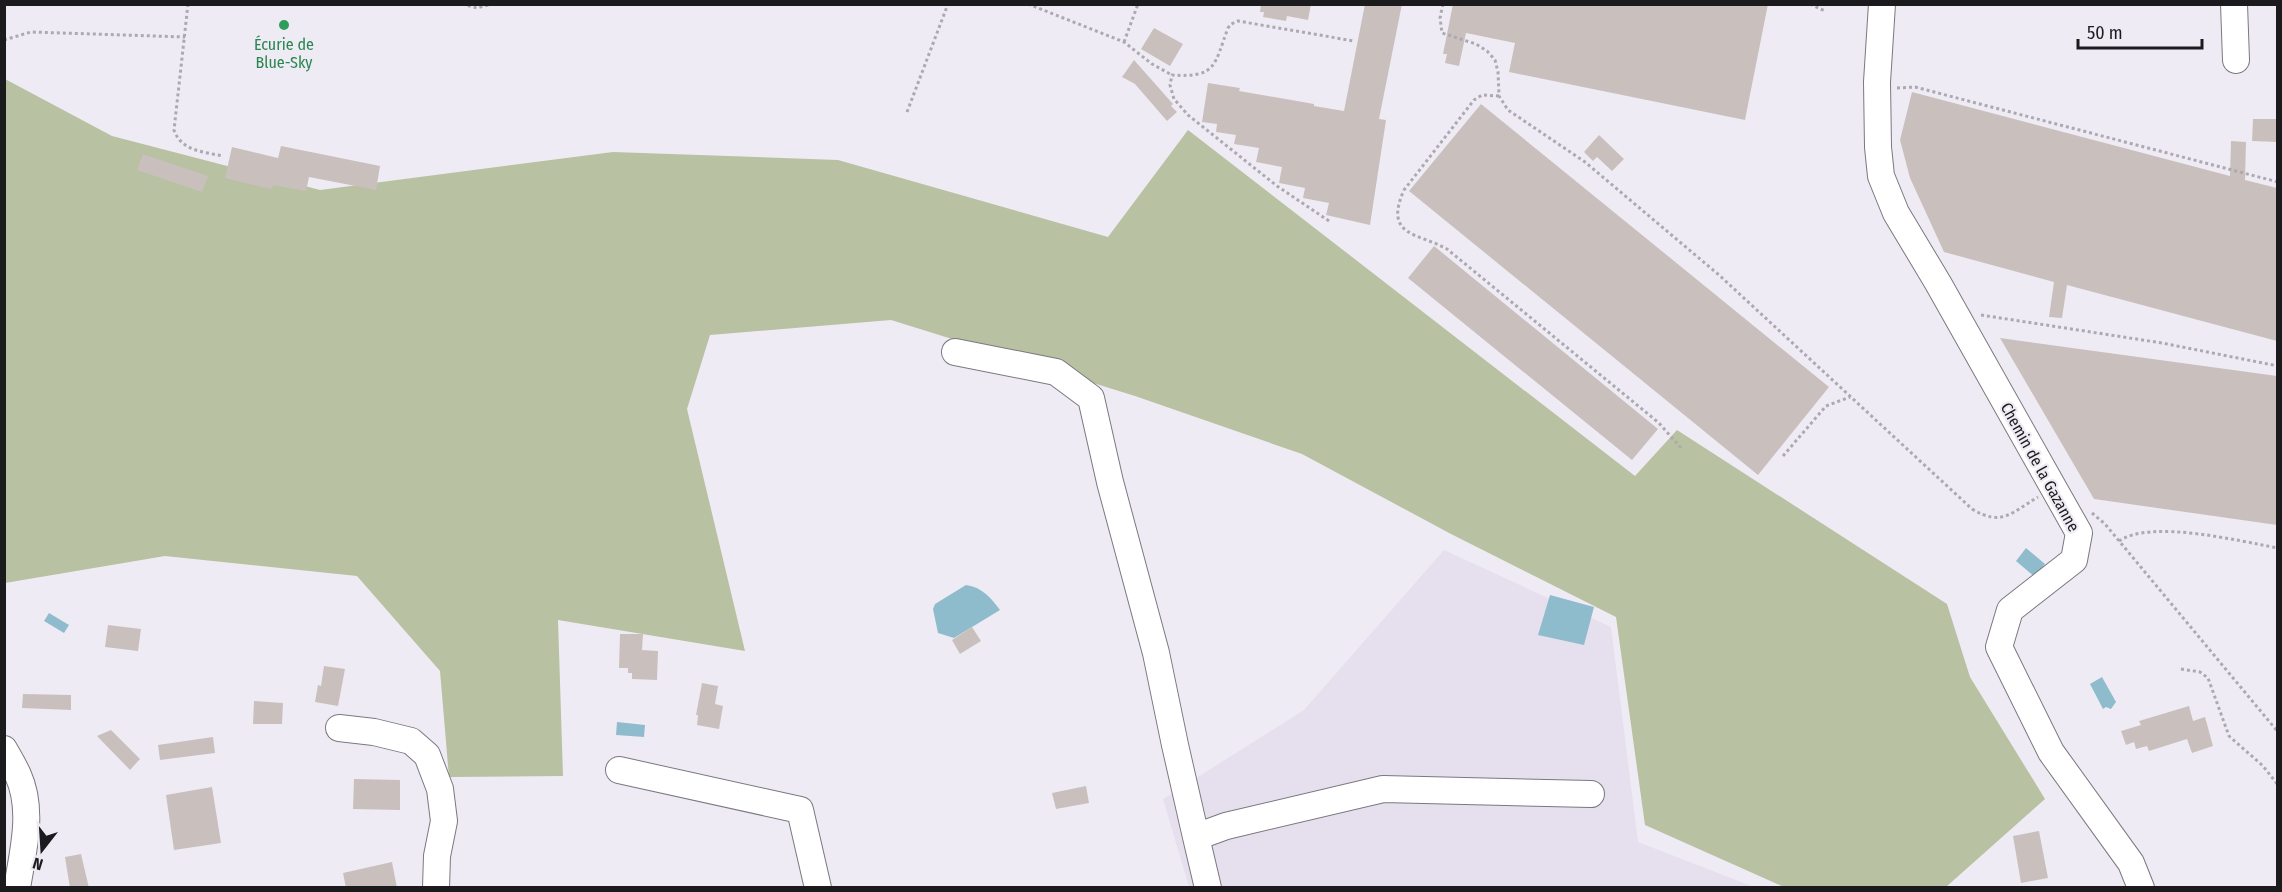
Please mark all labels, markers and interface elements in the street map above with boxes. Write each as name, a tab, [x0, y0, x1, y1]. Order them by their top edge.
scale bar	[2078, 12, 2202, 50]
marker: Écurie de Blue-Sky	[277, 18, 291, 32]
text: 50 m	[2087, 22, 2123, 44]
place label: Écurie de Blue-Sky	[254, 35, 314, 72]
street label: Chemin de la Gazanne	[1997, 399, 2083, 535]
north arrow	[12, 820, 72, 880]
text: N	[30, 853, 45, 874]

